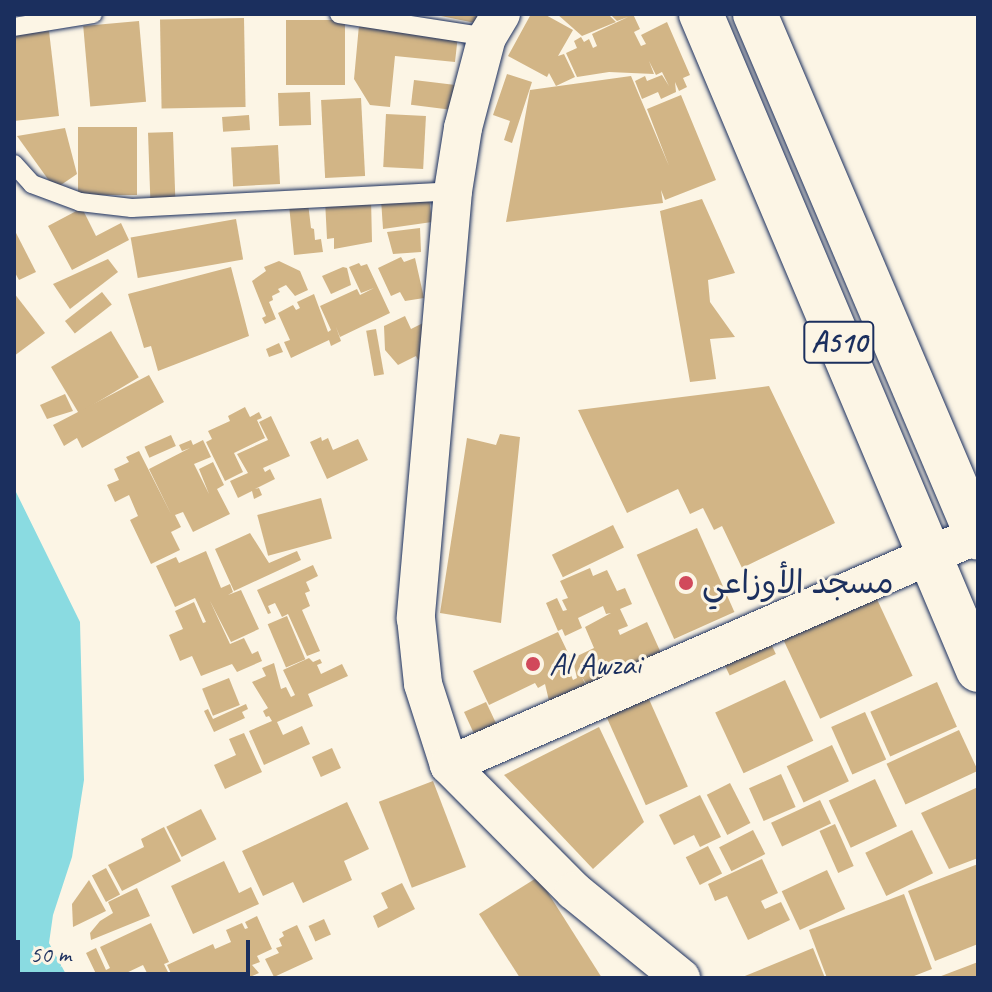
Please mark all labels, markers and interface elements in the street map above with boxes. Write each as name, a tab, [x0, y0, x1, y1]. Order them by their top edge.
road number: A510	[803, 316, 875, 368]
place label: مسجد الأوزاعي	[702, 564, 894, 602]
marker: مسجد الأوزاعي	[677, 574, 695, 592]
place label: Al Awzai	[549, 645, 641, 683]
marker: Al Awzai	[524, 655, 542, 673]
scale bar	[20, 924, 254, 974]
text: 50 m	[30, 939, 71, 969]

